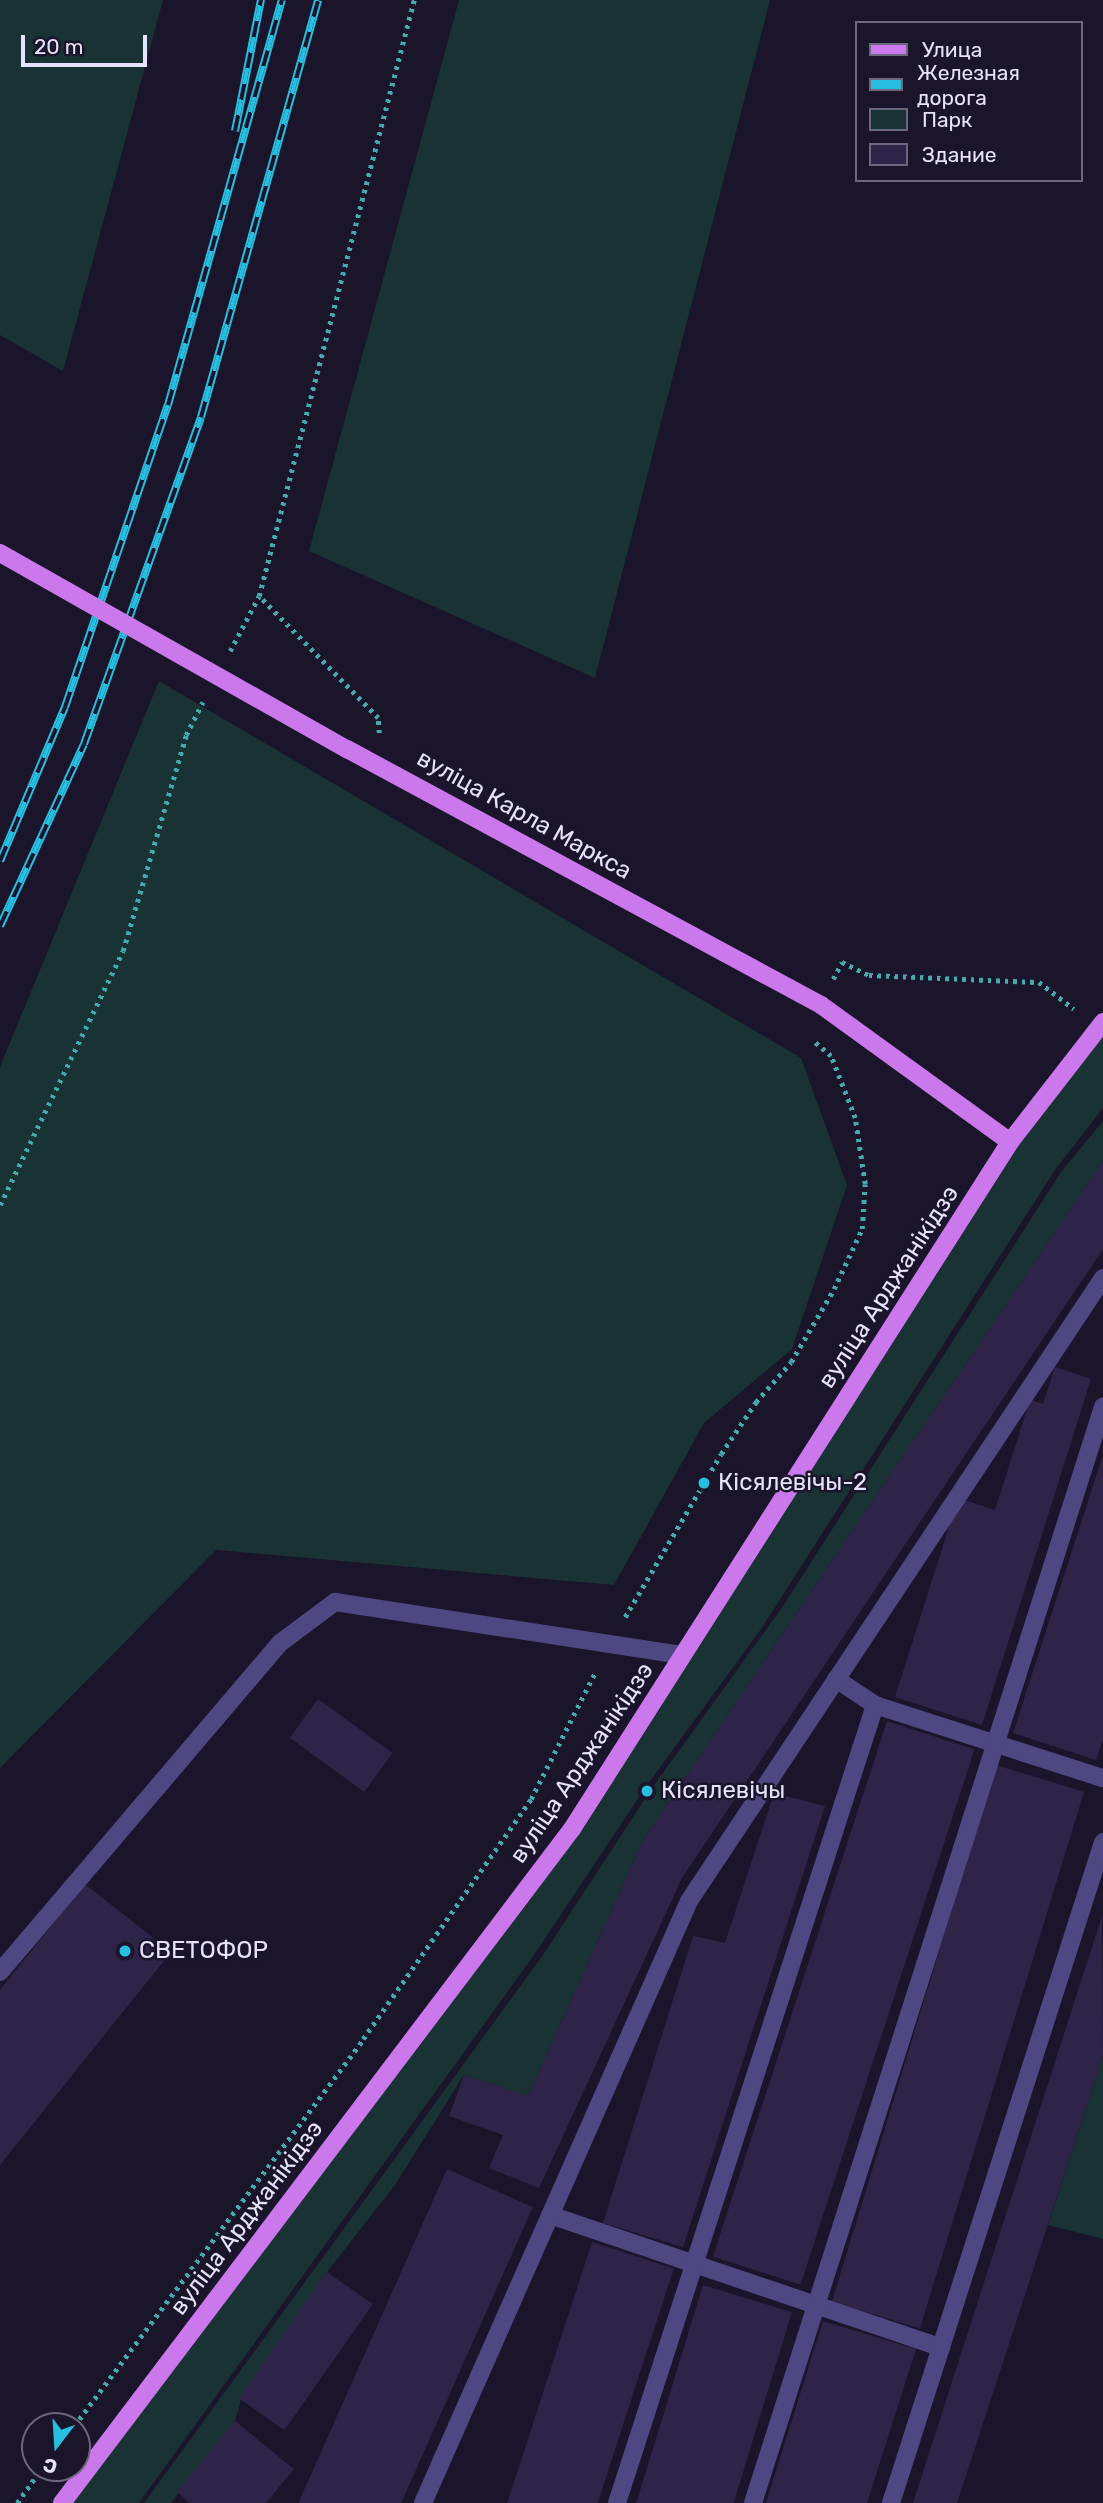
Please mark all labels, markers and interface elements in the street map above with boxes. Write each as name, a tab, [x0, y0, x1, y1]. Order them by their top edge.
scale bar	[24, 21, 150, 65]
legend	[855, 21, 1082, 182]
text: 20 m	[34, 34, 83, 59]
text: Улица	[922, 37, 982, 62]
text: Железная дорога	[917, 60, 1020, 110]
text: Парк	[922, 107, 972, 132]
text: Здание	[922, 142, 997, 167]
street label: вуліца Карла Маркса	[412, 744, 636, 886]
street label: вуліца Арджанікідзэ	[813, 1180, 965, 1394]
place label: Кісялевічы-2	[718, 1469, 867, 1497]
marker: Кісялевічы-2	[696, 1475, 712, 1491]
street label: вуліца Арджанікідзэ	[504, 1657, 660, 1869]
place label: Кісялевічы	[661, 1777, 785, 1805]
marker: Кісялевічы	[639, 1783, 655, 1799]
place label: СВЕТОФОР	[139, 1937, 268, 1965]
marker: СВЕТОФОР	[117, 1943, 133, 1959]
street label: вуліца Арджанікідзэ	[165, 2115, 329, 2321]
north arrow	[21, 2412, 91, 2482]
text: С	[41, 2453, 60, 2479]

